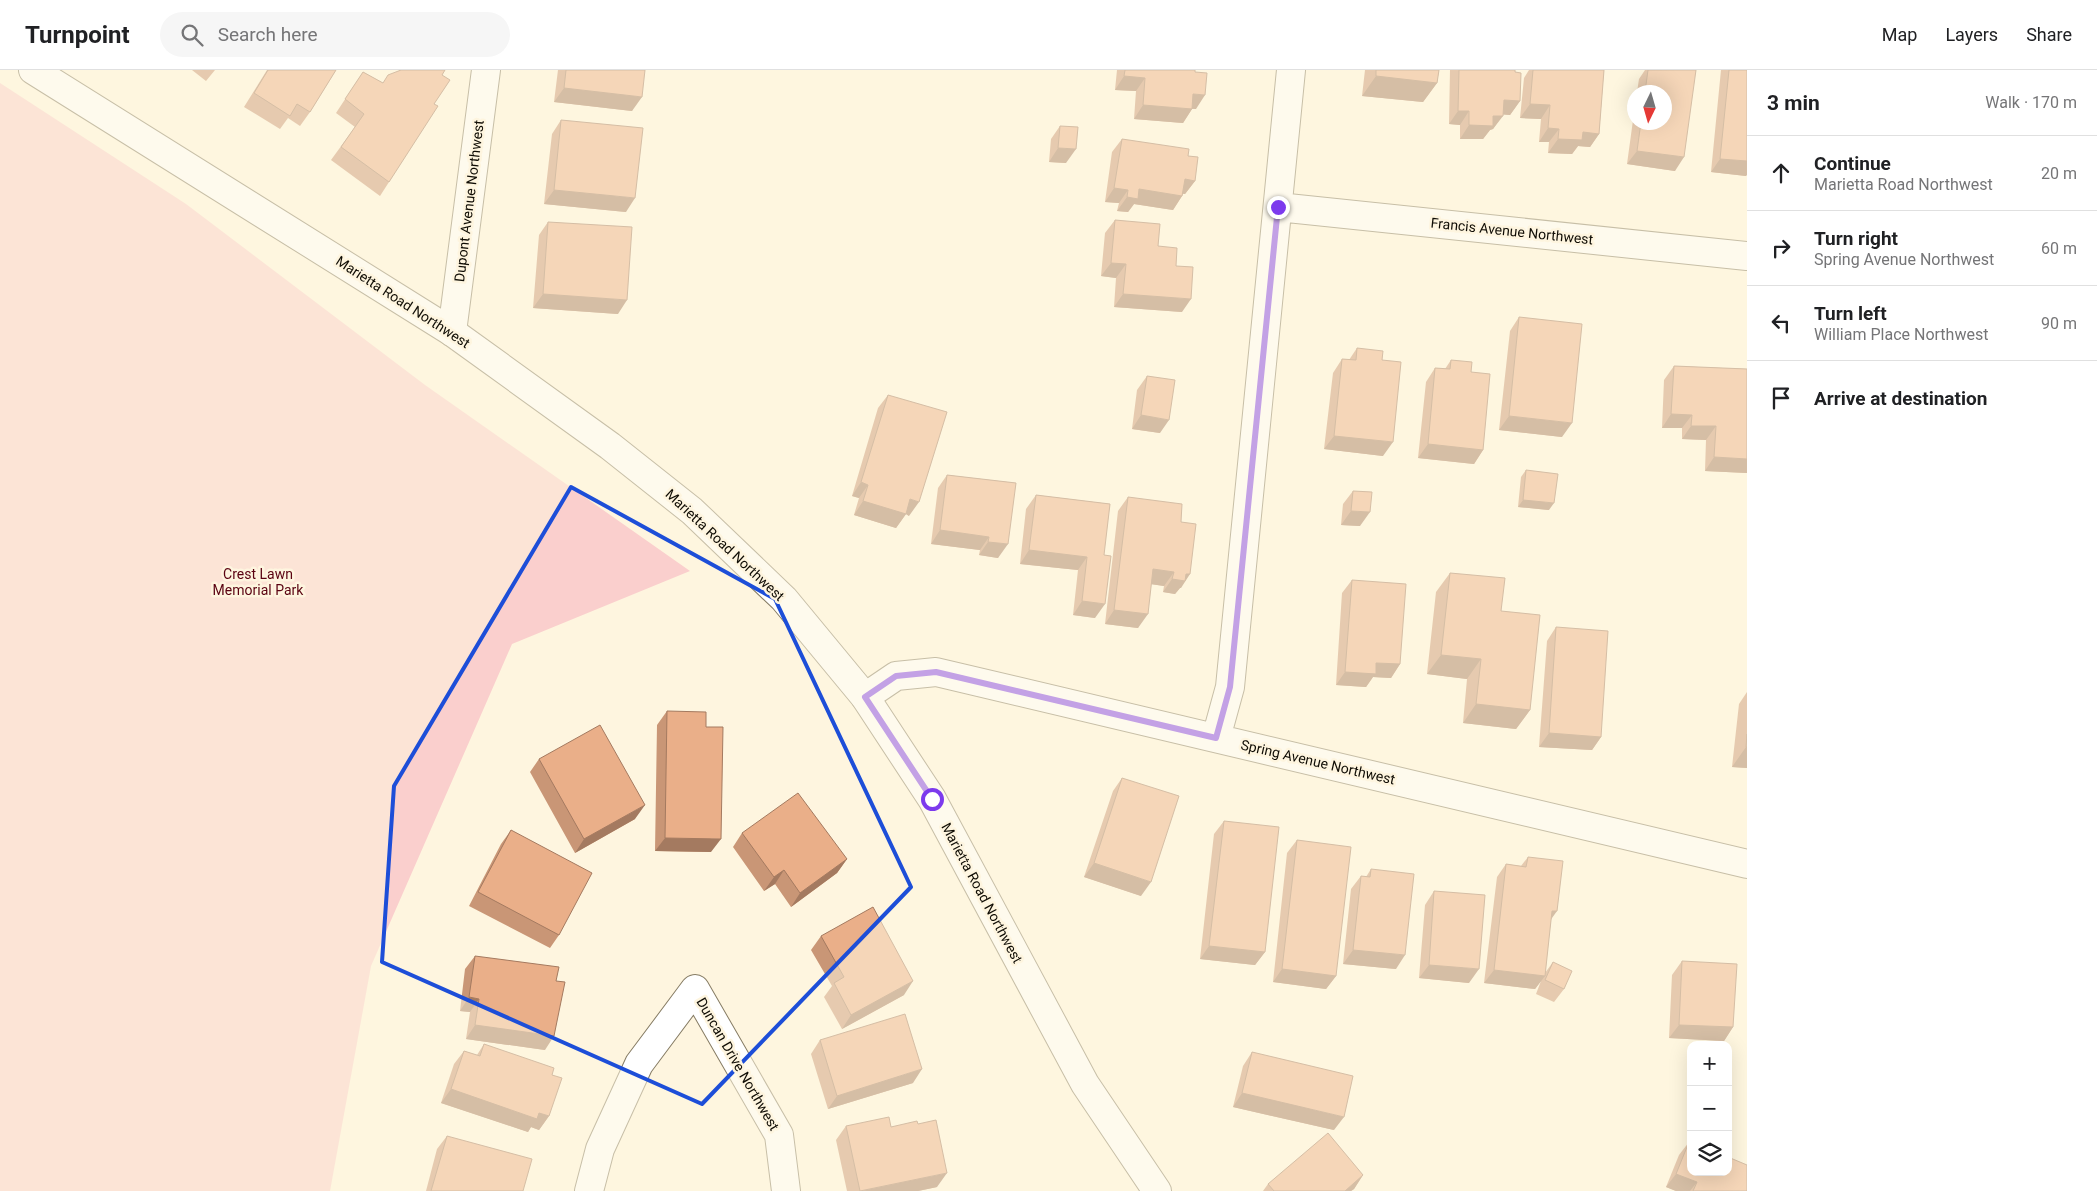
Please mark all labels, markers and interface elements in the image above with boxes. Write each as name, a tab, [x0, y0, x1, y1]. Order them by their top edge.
search box	[160, 12, 510, 57]
text: Turnpoint	[25, 21, 130, 49]
icon: search	[178, 21, 206, 49]
text: Search here	[218, 23, 318, 46]
text: Map	[1882, 24, 1917, 45]
text: Layers	[1945, 24, 1998, 45]
text: Share	[2026, 24, 2072, 45]
north arrow	[1627, 85, 1672, 130]
text: 3 min	[1767, 91, 1820, 115]
text: Walk · 170 m	[1985, 93, 2077, 112]
street label: Dupont Avenue Northwest	[451, 119, 487, 283]
text: Continue	[1814, 152, 1891, 175]
icon: ahead	[1767, 159, 1795, 187]
text: 20 m	[2041, 164, 2077, 183]
text: Marietta Road Northwest	[1814, 175, 1993, 194]
route end	[1267, 196, 1290, 219]
street label: Francis Avenue Northwest	[1430, 215, 1594, 248]
text: Turn right	[1814, 227, 1898, 250]
icon: right	[1767, 234, 1795, 262]
text: 60 m	[2041, 239, 2077, 258]
text: Spring Avenue Northwest	[1814, 250, 1994, 269]
street label: Marietta Road Northwest	[333, 253, 473, 352]
text: Turn left	[1814, 302, 1887, 325]
icon: left	[1767, 309, 1795, 337]
text: 90 m	[2041, 314, 2077, 333]
text: William Place Northwest	[1814, 325, 1988, 344]
icon: arrive	[1767, 384, 1795, 412]
text: Arrive at destination	[1814, 387, 1987, 410]
street label: Marietta Road Northwest	[662, 486, 788, 604]
park label: Crest Lawn Memorial Park	[213, 566, 304, 598]
street label: Spring Avenue Northwest	[1239, 736, 1397, 788]
route start	[921, 788, 944, 811]
street label: Marietta Road Northwest	[938, 820, 1026, 966]
street label: Duncan Drive Northwest	[693, 995, 783, 1134]
map controls	[1687, 1041, 1732, 1176]
button: +	[1687, 1041, 1732, 1086]
button: −	[1687, 1086, 1732, 1131]
button: layers	[1687, 1131, 1732, 1176]

